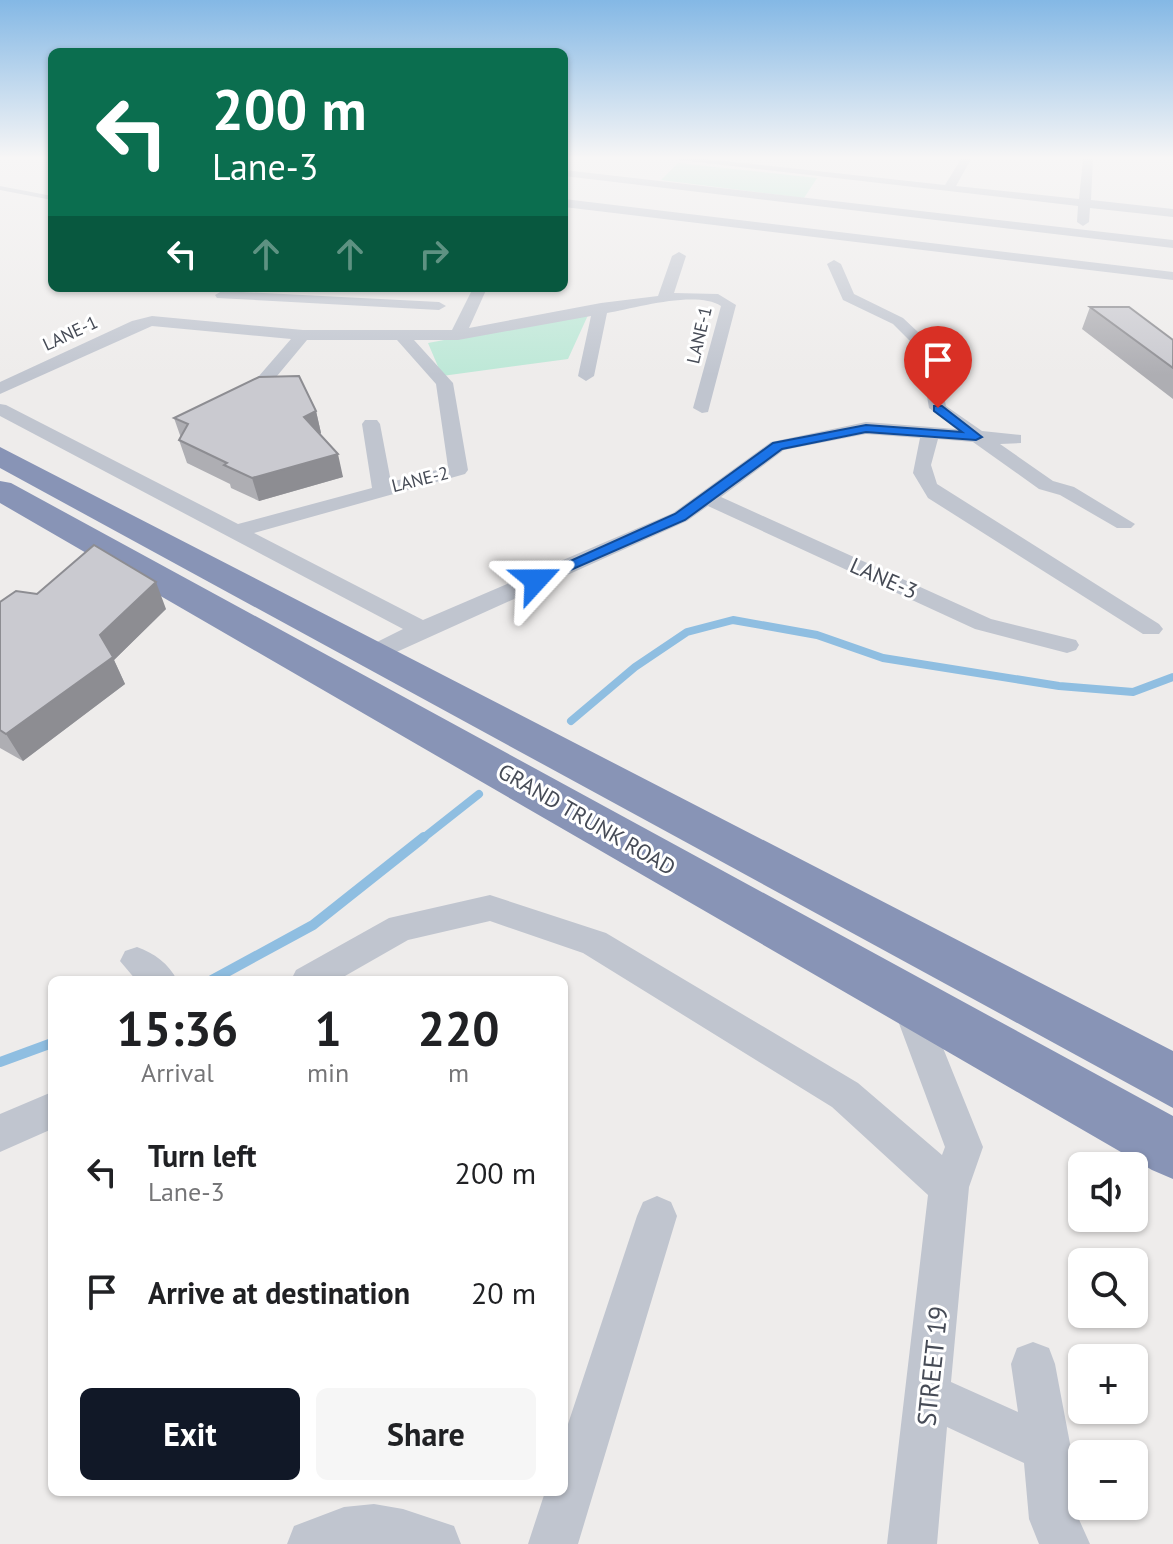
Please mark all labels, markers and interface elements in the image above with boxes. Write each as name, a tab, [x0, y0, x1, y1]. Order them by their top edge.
text: 200 m	[212, 73, 367, 145]
icon: left	[80, 80, 184, 184]
text: Lane-3	[212, 143, 318, 190]
icon: left	[160, 232, 204, 276]
icon: ahead	[244, 232, 288, 276]
icon: ahead	[328, 232, 372, 276]
icon: right	[412, 232, 456, 276]
street label: LANE-1	[681, 304, 717, 366]
street label: LANE-1	[39, 310, 101, 356]
pin	[904, 326, 972, 408]
icon: arrive	[916, 338, 960, 382]
street label: LANE-2	[389, 461, 451, 497]
position arrow	[494, 538, 578, 622]
street label: LANE-3	[846, 551, 922, 605]
street label: GRAND TRUNK ROAD	[493, 757, 681, 881]
text: 15:36	[117, 997, 238, 1059]
text: 1	[314, 997, 342, 1059]
text: 220	[418, 997, 499, 1059]
text: Arrival	[141, 1056, 214, 1089]
text: min	[307, 1056, 349, 1089]
text: m	[448, 1056, 469, 1089]
text: Turn left	[148, 1136, 256, 1175]
icon: left	[80, 1150, 124, 1194]
map controls	[1068, 1152, 1148, 1520]
button: sound	[1068, 1152, 1148, 1232]
text: 200 m	[455, 1153, 536, 1192]
text: Lane-3	[148, 1175, 225, 1208]
button: search	[1068, 1248, 1148, 1328]
icon: arrive	[80, 1270, 124, 1314]
text: Arrive at destination	[148, 1273, 410, 1312]
text: 20 m	[471, 1273, 536, 1312]
street label: STREET 19	[909, 1304, 955, 1428]
button: +	[1068, 1344, 1148, 1424]
button: Exit	[80, 1388, 300, 1480]
button: Share	[316, 1388, 536, 1480]
button: −	[1068, 1440, 1148, 1520]

